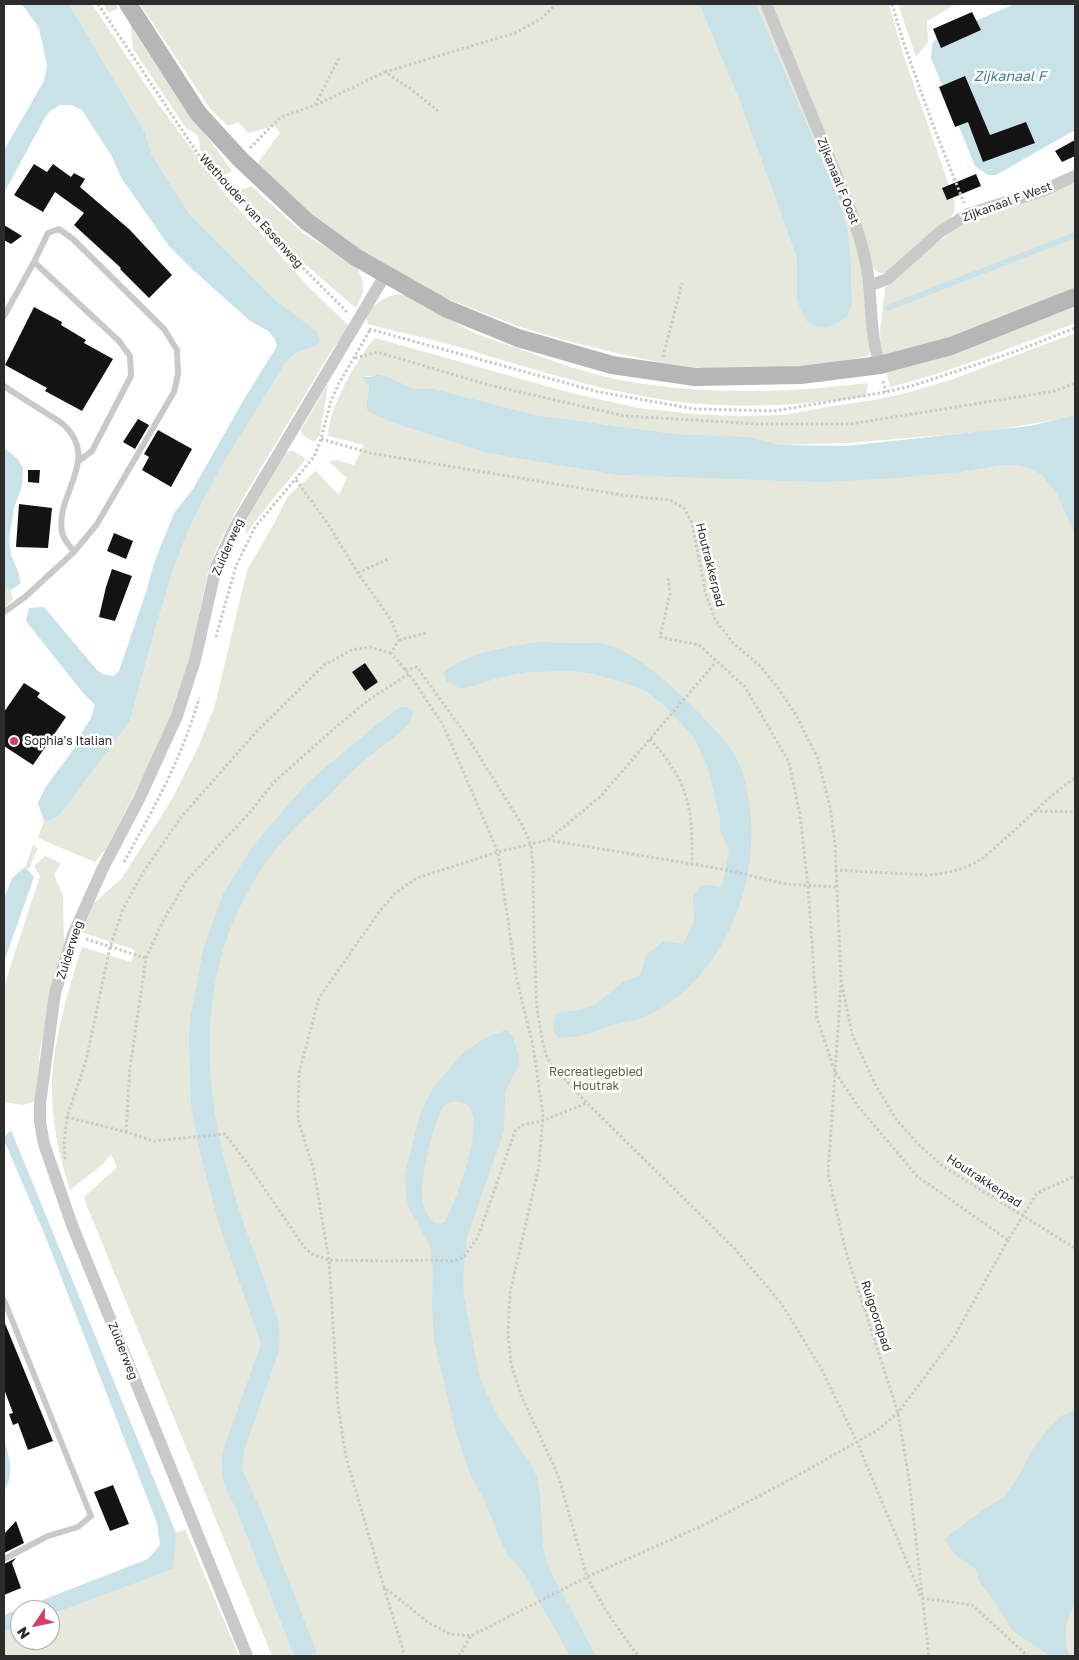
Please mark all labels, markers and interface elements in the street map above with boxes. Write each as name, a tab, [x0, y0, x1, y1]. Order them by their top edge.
water label: Zijkanaal F	[974, 69, 1046, 85]
street label: Zijkanaal F Oost	[814, 136, 862, 226]
street label: Wethouder van Essenweg	[196, 151, 306, 271]
street label: Zijkanaal F West	[960, 179, 1054, 225]
street label: Zuiderweg	[209, 516, 247, 578]
street label: Houtrakkerpad	[693, 521, 727, 609]
place label: Sophia's Italian	[24, 734, 112, 748]
marker: Sophia's Italian	[8, 735, 20, 747]
street label: Zuiderweg	[54, 919, 86, 981]
park label: Recreatiegebied Houtrak	[549, 1065, 643, 1093]
street label: Houtrakkerpad	[944, 1151, 1024, 1211]
street label: Ruigoordpad	[858, 1279, 894, 1353]
street label: Zuiderweg	[105, 1320, 141, 1382]
north arrow	[10, 1600, 60, 1650]
text: N	[13, 1624, 33, 1642]

